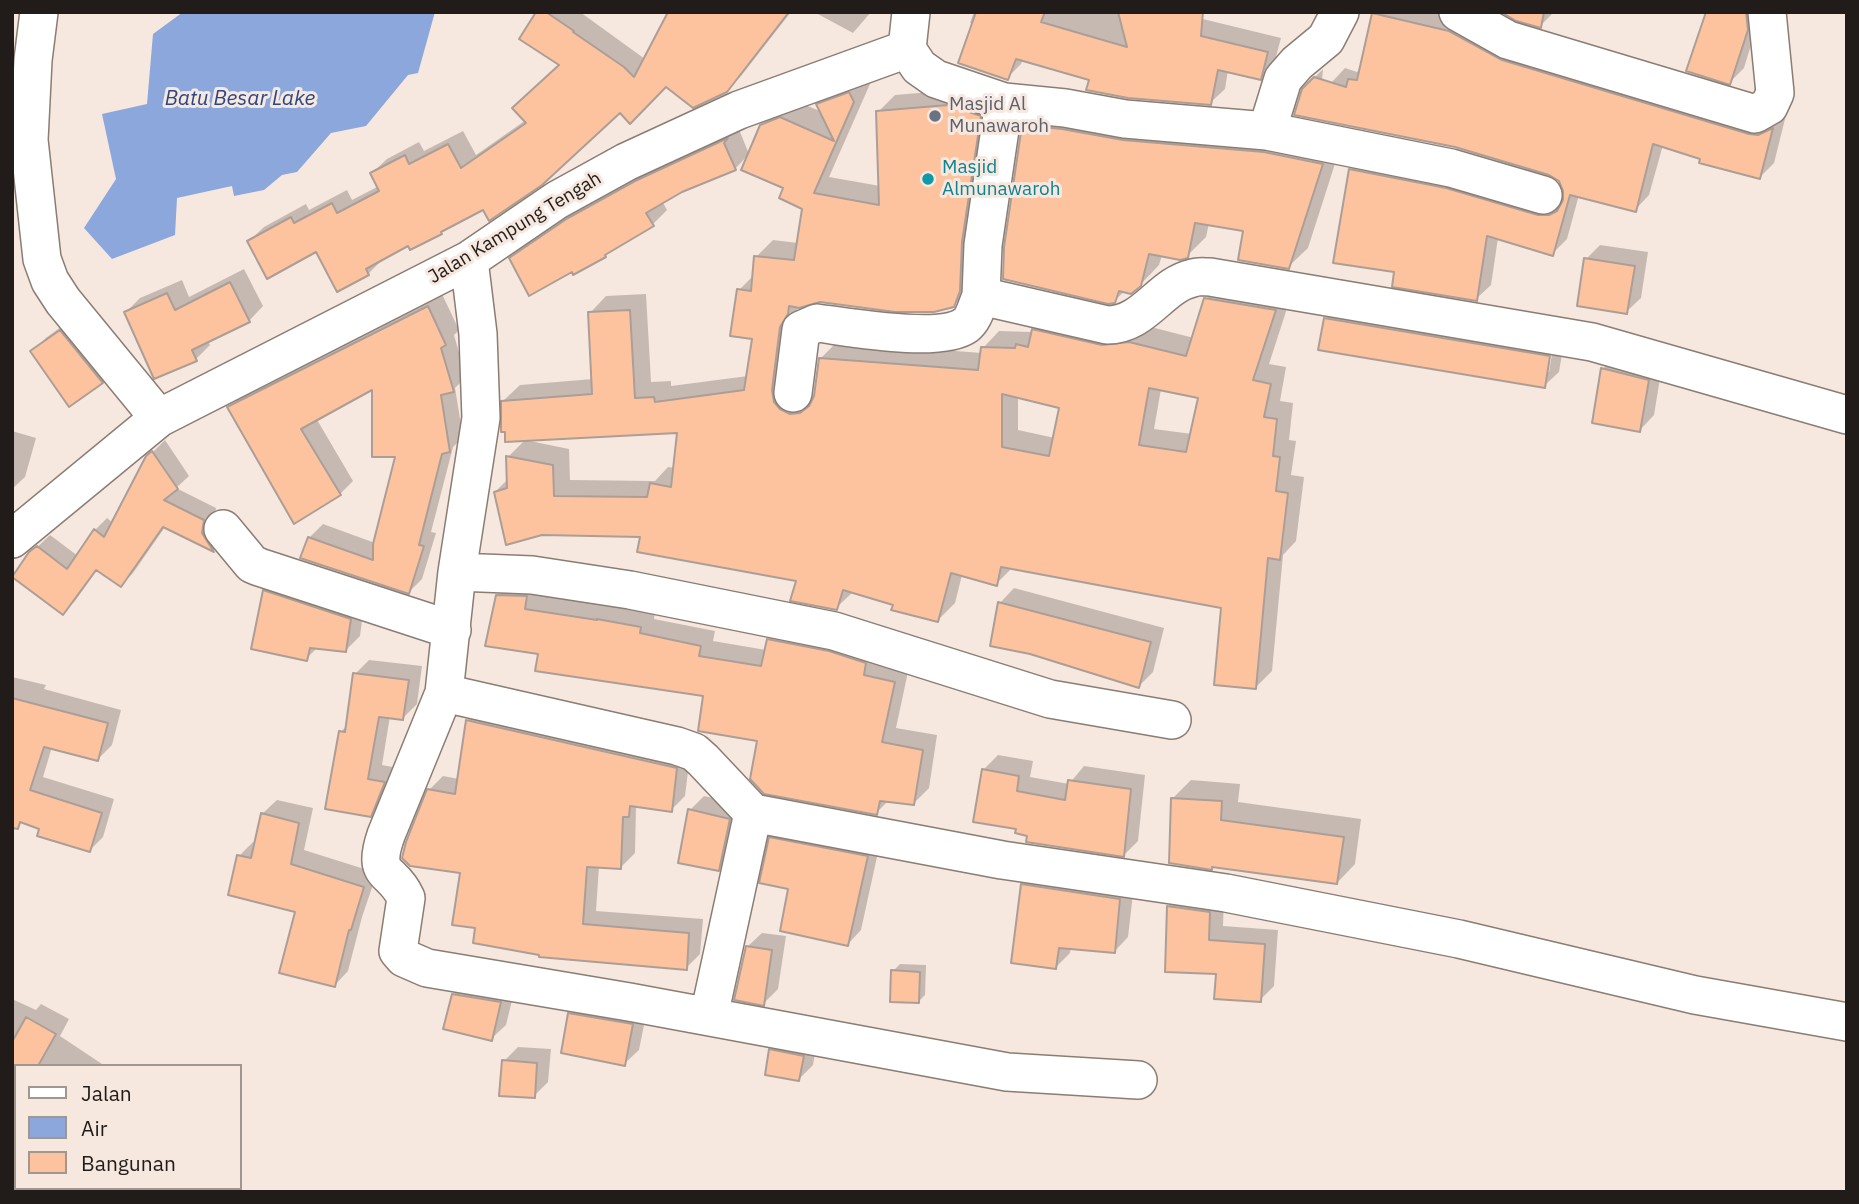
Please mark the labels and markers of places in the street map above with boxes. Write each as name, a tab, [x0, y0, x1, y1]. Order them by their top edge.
place label: Masjid Al Munawaroh	[949, 94, 1049, 138]
marker: Masjid Al Munawaroh	[927, 108, 943, 124]
place label: Masjid Almunawaroh	[942, 157, 1060, 201]
marker: Masjid Almunawaroh	[920, 171, 936, 187]

